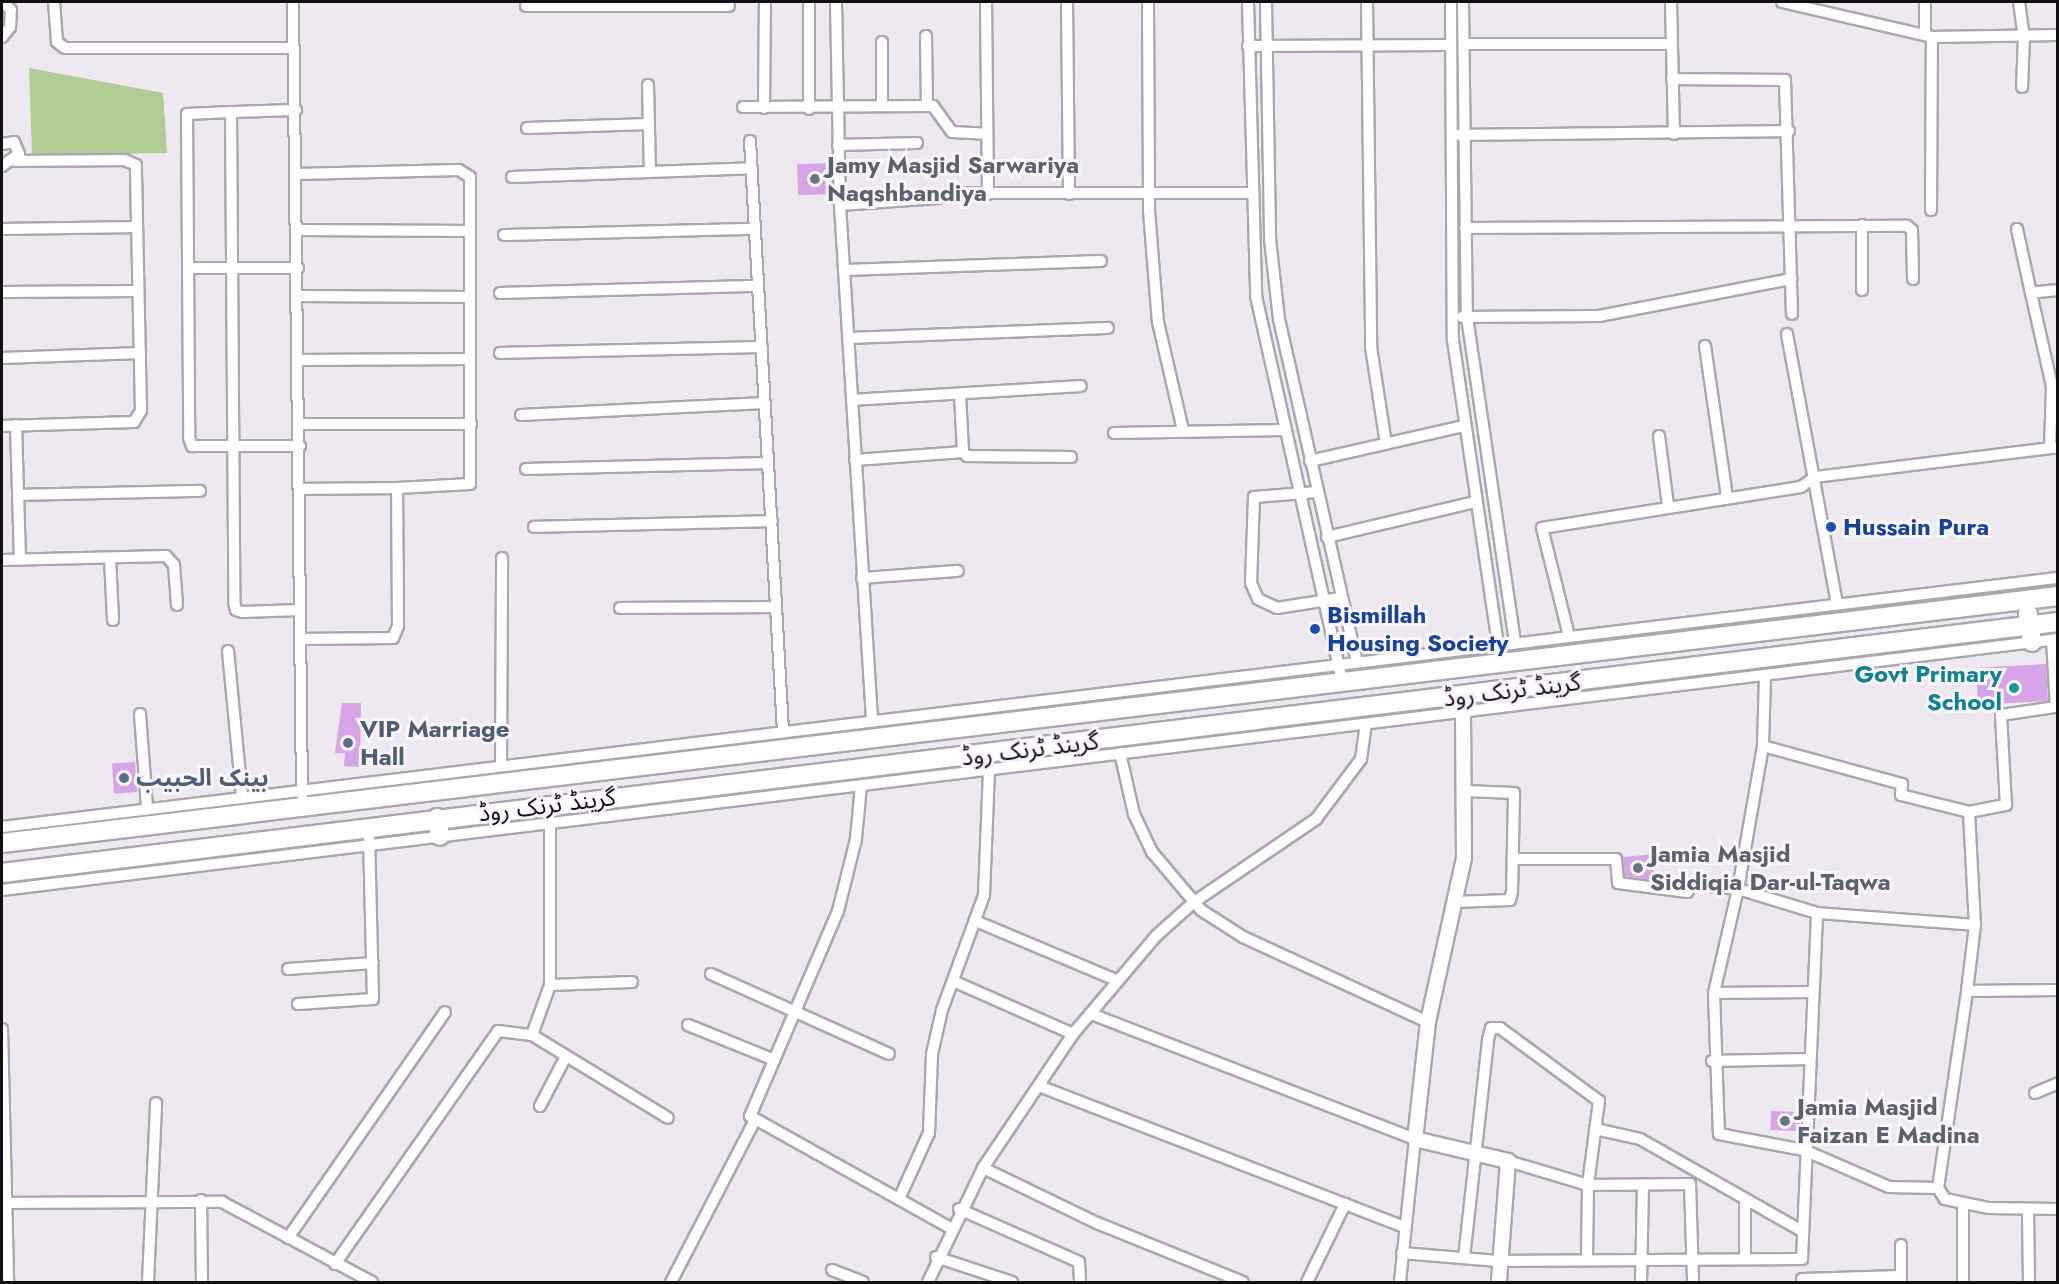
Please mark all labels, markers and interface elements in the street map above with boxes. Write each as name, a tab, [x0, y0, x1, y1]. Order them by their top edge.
place label: Jamy Masjid Sarwariya Naqshbandiya	[827, 151, 1079, 207]
marker: Jamy Masjid Sarwariya Naqshbandiya	[808, 172, 822, 186]
place label: Hussain Pura	[1843, 513, 1989, 541]
marker: Hussain Pura	[1824, 520, 1838, 534]
place label: Bismillah Housing Society	[1327, 601, 1509, 657]
marker: Bismillah Housing Society	[1308, 622, 1322, 636]
place label: Govt Primary School	[1855, 660, 2002, 716]
street label: گرینڈ ٹرنک روڈ	[1442, 667, 1582, 713]
marker: Govt Primary School	[2007, 681, 2021, 695]
place label: VIP Marriage Hall	[360, 715, 509, 771]
street label: گرینڈ ٹرنک روڈ	[960, 726, 1100, 772]
marker: VIP Marriage Hall	[341, 736, 355, 750]
place label: بينک الحبيب	[136, 764, 269, 792]
marker: بينک الحبيب	[117, 771, 131, 785]
street label: گرینڈ ٹرنک روڈ	[477, 782, 617, 828]
place label: Jamia Masjid Siddiqia Dar-ul-Taqwa	[1650, 840, 1891, 896]
marker: Jamia Masjid Siddiqia Dar-ul-Taqwa	[1631, 861, 1645, 875]
place label: Jamia Masjid Faizan E Madina	[1797, 1093, 1980, 1149]
marker: Jamia Masjid Faizan E Madina	[1778, 1114, 1792, 1128]

